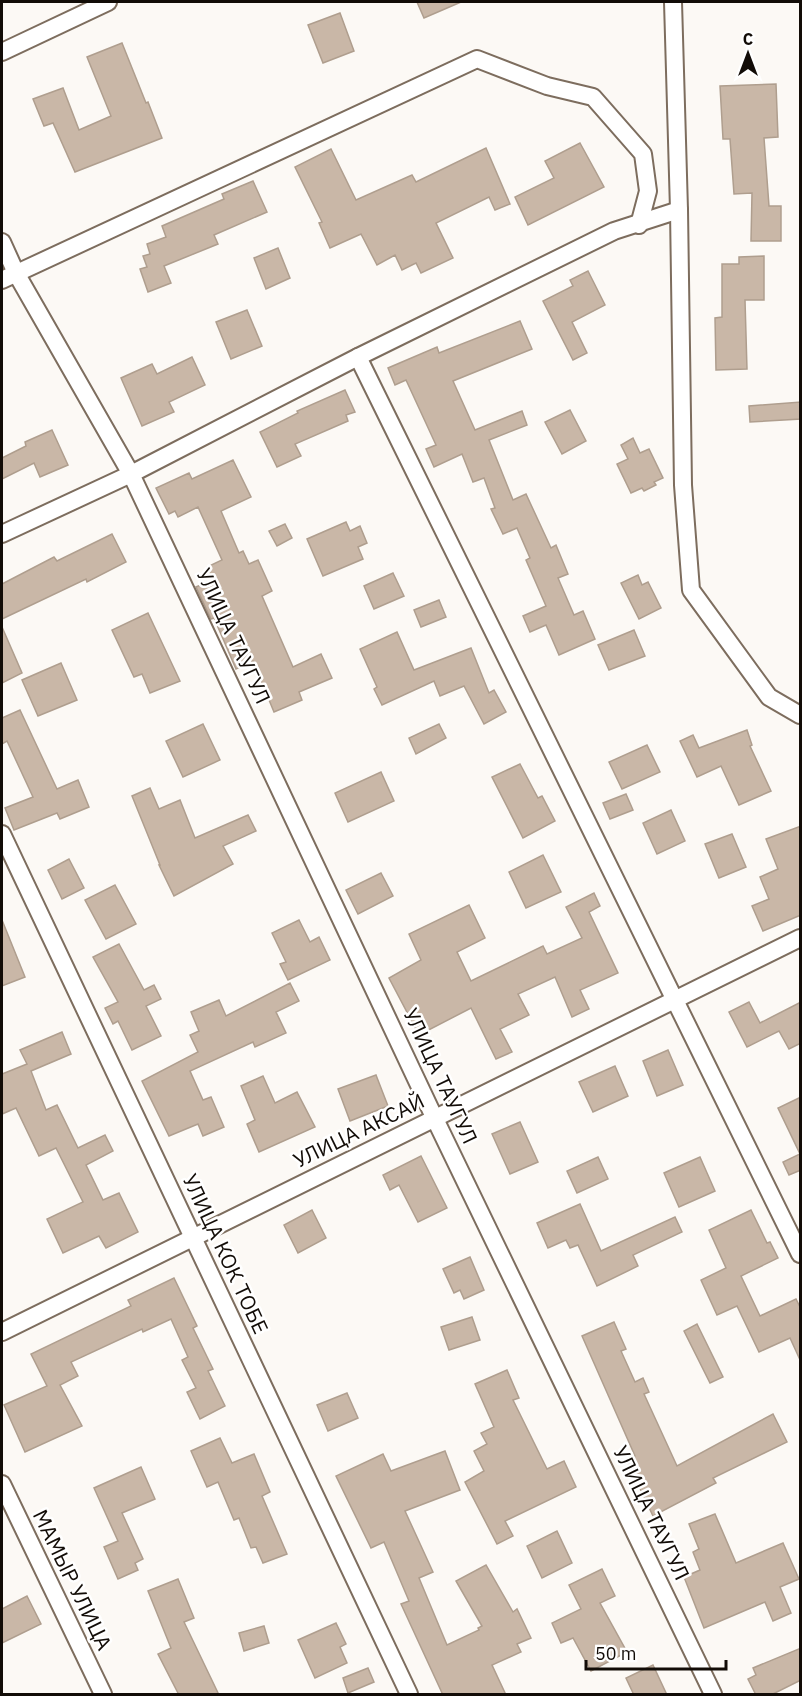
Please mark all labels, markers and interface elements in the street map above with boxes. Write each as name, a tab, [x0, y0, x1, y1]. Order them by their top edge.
north arrow	[718, 24, 778, 84]
text: С	[743, 29, 753, 49]
street label: УЛИЦА ТАУГУЛ	[190, 563, 278, 708]
street label: УЛИЦА ТАУГУЛ	[397, 1003, 485, 1148]
street label: УЛИЦА АКСАЙ	[288, 1086, 429, 1174]
street label: УЛИЦА КОК ТОБЕ	[177, 1169, 275, 1338]
street label: УЛИЦА ТАУГУЛ	[607, 1441, 697, 1585]
street label: МАМЫР УЛИЦА	[27, 1505, 119, 1654]
scale bar	[586, 1633, 726, 1671]
text: 50 m	[595, 1642, 637, 1665]

